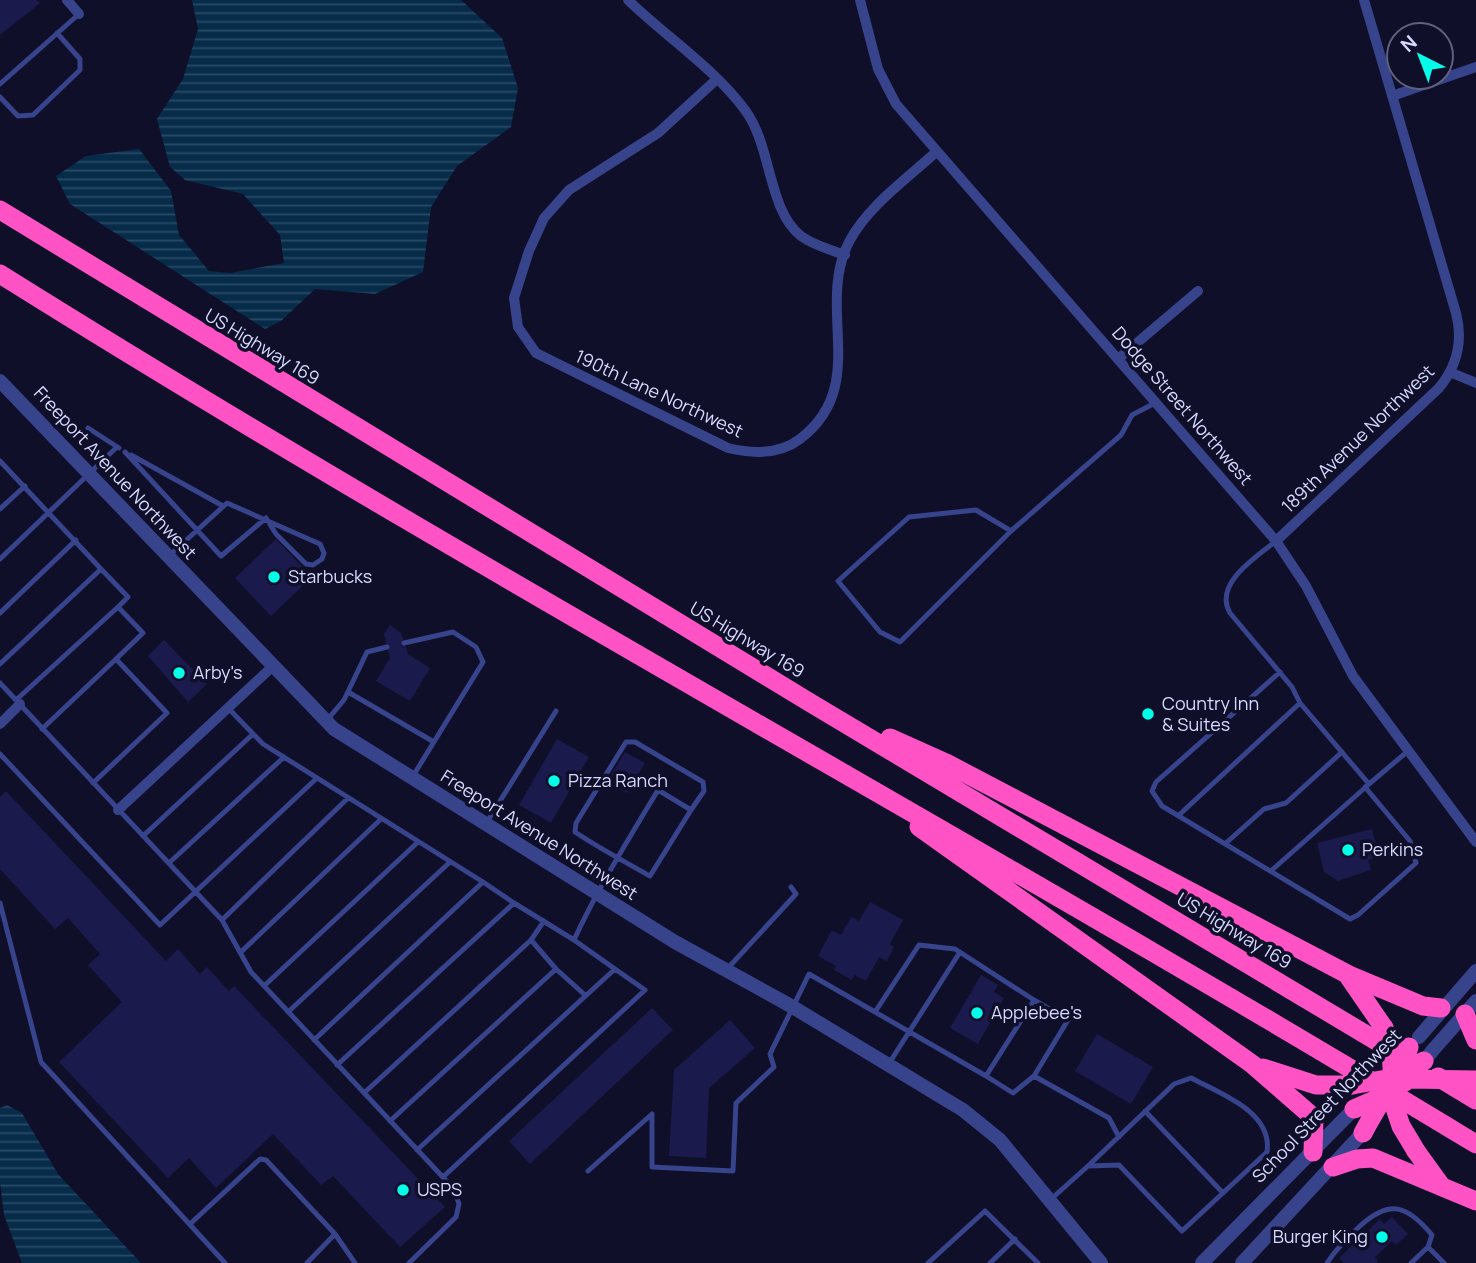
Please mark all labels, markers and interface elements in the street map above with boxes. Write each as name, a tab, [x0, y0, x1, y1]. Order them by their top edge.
north arrow	[1385, 21, 1455, 91]
text: N	[1395, 29, 1422, 58]
street label: US Highway 169	[201, 302, 324, 390]
street label: Dodge Street Northwest	[1107, 321, 1258, 490]
street label: 190th Lane Northwest	[572, 344, 747, 443]
street label: 189th Avenue Northwest	[1276, 359, 1439, 518]
street label: Freeport Avenue Northwest	[29, 381, 202, 564]
place label: Starbucks	[288, 564, 372, 588]
marker: Starbucks	[266, 569, 282, 585]
street label: US Highway 169	[686, 595, 809, 683]
place label: Arby's	[193, 660, 242, 684]
marker: Arby's	[171, 665, 187, 681]
place label: Country Inn & Suites	[1162, 691, 1259, 736]
marker: Country Inn & Suites	[1140, 706, 1156, 722]
street label: Freeport Avenue Northwest	[437, 764, 643, 905]
place label: Pizza Ranch	[568, 768, 668, 792]
marker: Pizza Ranch	[546, 773, 562, 789]
place label: Perkins	[1362, 837, 1423, 861]
marker: Perkins	[1340, 842, 1356, 858]
street label: US Highway 169	[1173, 886, 1296, 974]
place label: Applebee's	[991, 1000, 1082, 1024]
marker: Applebee's	[969, 1005, 985, 1021]
street label: School Street Northwest	[1246, 1023, 1406, 1187]
place label: USPS	[417, 1177, 462, 1201]
marker: USPS	[395, 1182, 411, 1198]
place label: Burger King	[1273, 1224, 1368, 1248]
marker: Burger King	[1374, 1229, 1390, 1245]

